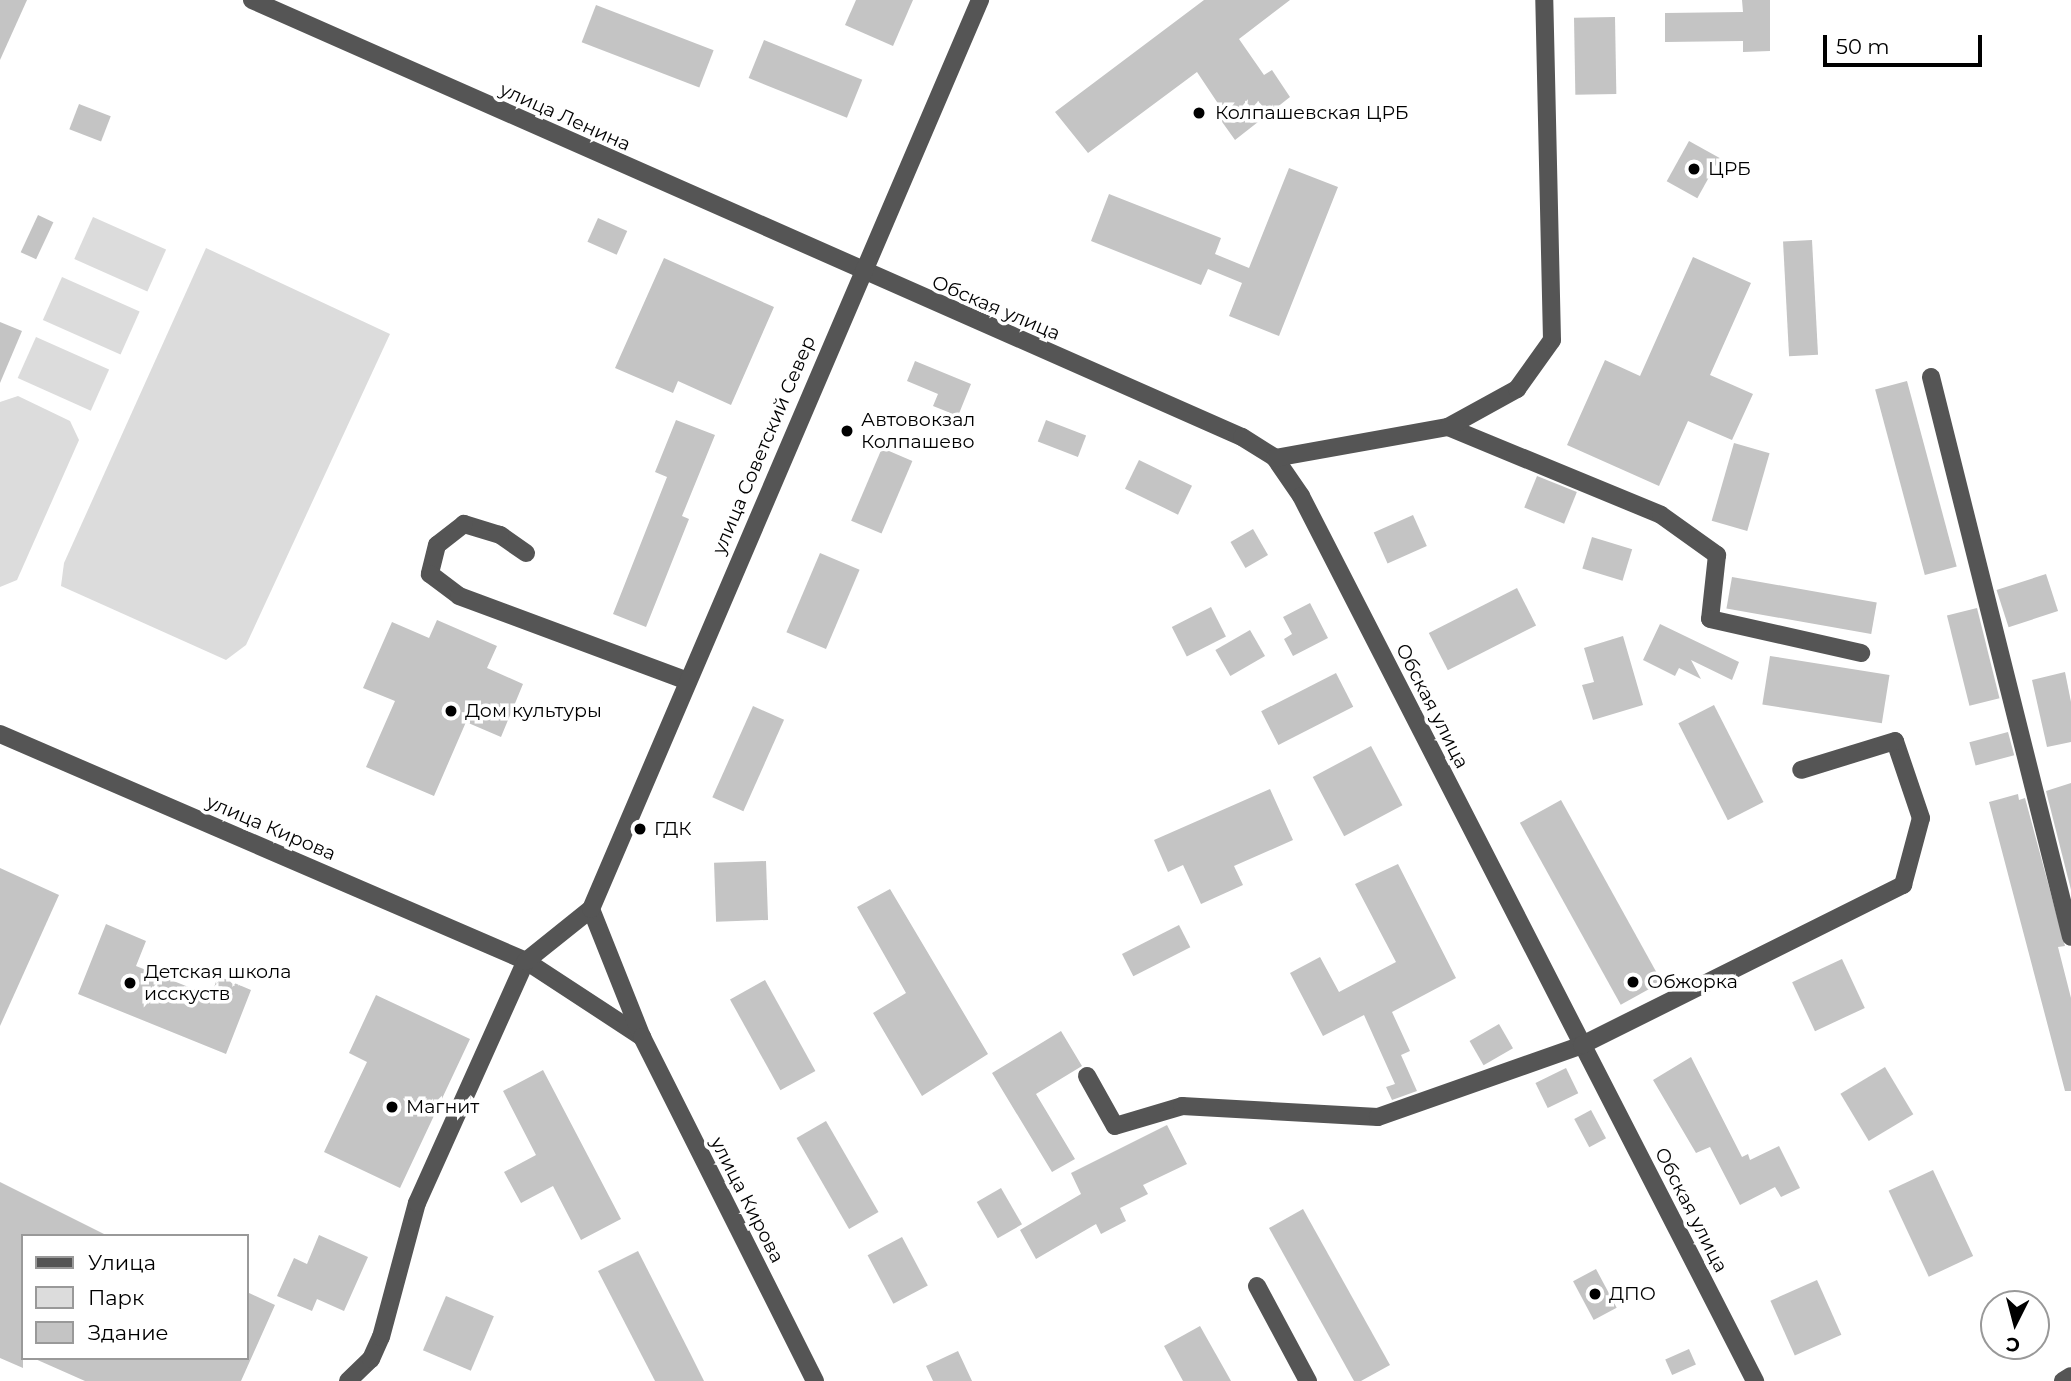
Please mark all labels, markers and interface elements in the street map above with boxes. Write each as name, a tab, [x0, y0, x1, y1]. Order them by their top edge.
scale bar	[1826, 21, 1985, 65]
text: 50 m	[1836, 34, 1890, 59]
street label: улица Ленина	[496, 78, 634, 156]
place label: Колпашевская ЦРБ	[1215, 102, 1409, 124]
marker: Колпашевская ЦРБ	[1189, 103, 1209, 123]
place label: ЦРБ	[1708, 158, 1751, 180]
marker: ЦРБ	[1686, 161, 1702, 177]
street label: Обская улица	[928, 271, 1064, 345]
street label: улица Советский Север	[708, 332, 820, 558]
place label: Автовокзал Колпашево	[861, 409, 975, 453]
marker: Автовокзал Колпашево	[839, 423, 855, 439]
street label: Обская улица	[1391, 640, 1473, 772]
place label: Дом культуры	[465, 700, 602, 722]
marker: Дом культуры	[443, 703, 459, 719]
street label: улица Кирова	[203, 790, 339, 866]
place label: ГДК	[654, 818, 692, 840]
marker: ГДК	[632, 821, 648, 837]
place label: Детская школа исскуств	[144, 961, 291, 1005]
place label: Обжорка	[1647, 971, 1738, 993]
marker: Обжорка	[1625, 974, 1641, 990]
marker: Детская школа исскуств	[122, 975, 138, 991]
place label: Магнит	[406, 1096, 479, 1118]
marker: Магнит	[384, 1099, 400, 1115]
street label: улица Кирова	[705, 1133, 789, 1267]
street label: Обская улица	[1650, 1144, 1732, 1276]
legend	[21, 1234, 248, 1360]
text: Улица	[88, 1250, 156, 1275]
place label: ДПО	[1609, 1283, 1656, 1305]
text: Парк	[88, 1285, 144, 1310]
marker: ДПО	[1587, 1286, 1603, 1302]
north arrow	[1980, 1290, 2050, 1360]
text: Здание	[88, 1320, 169, 1345]
text: С	[2005, 1332, 2021, 1357]

